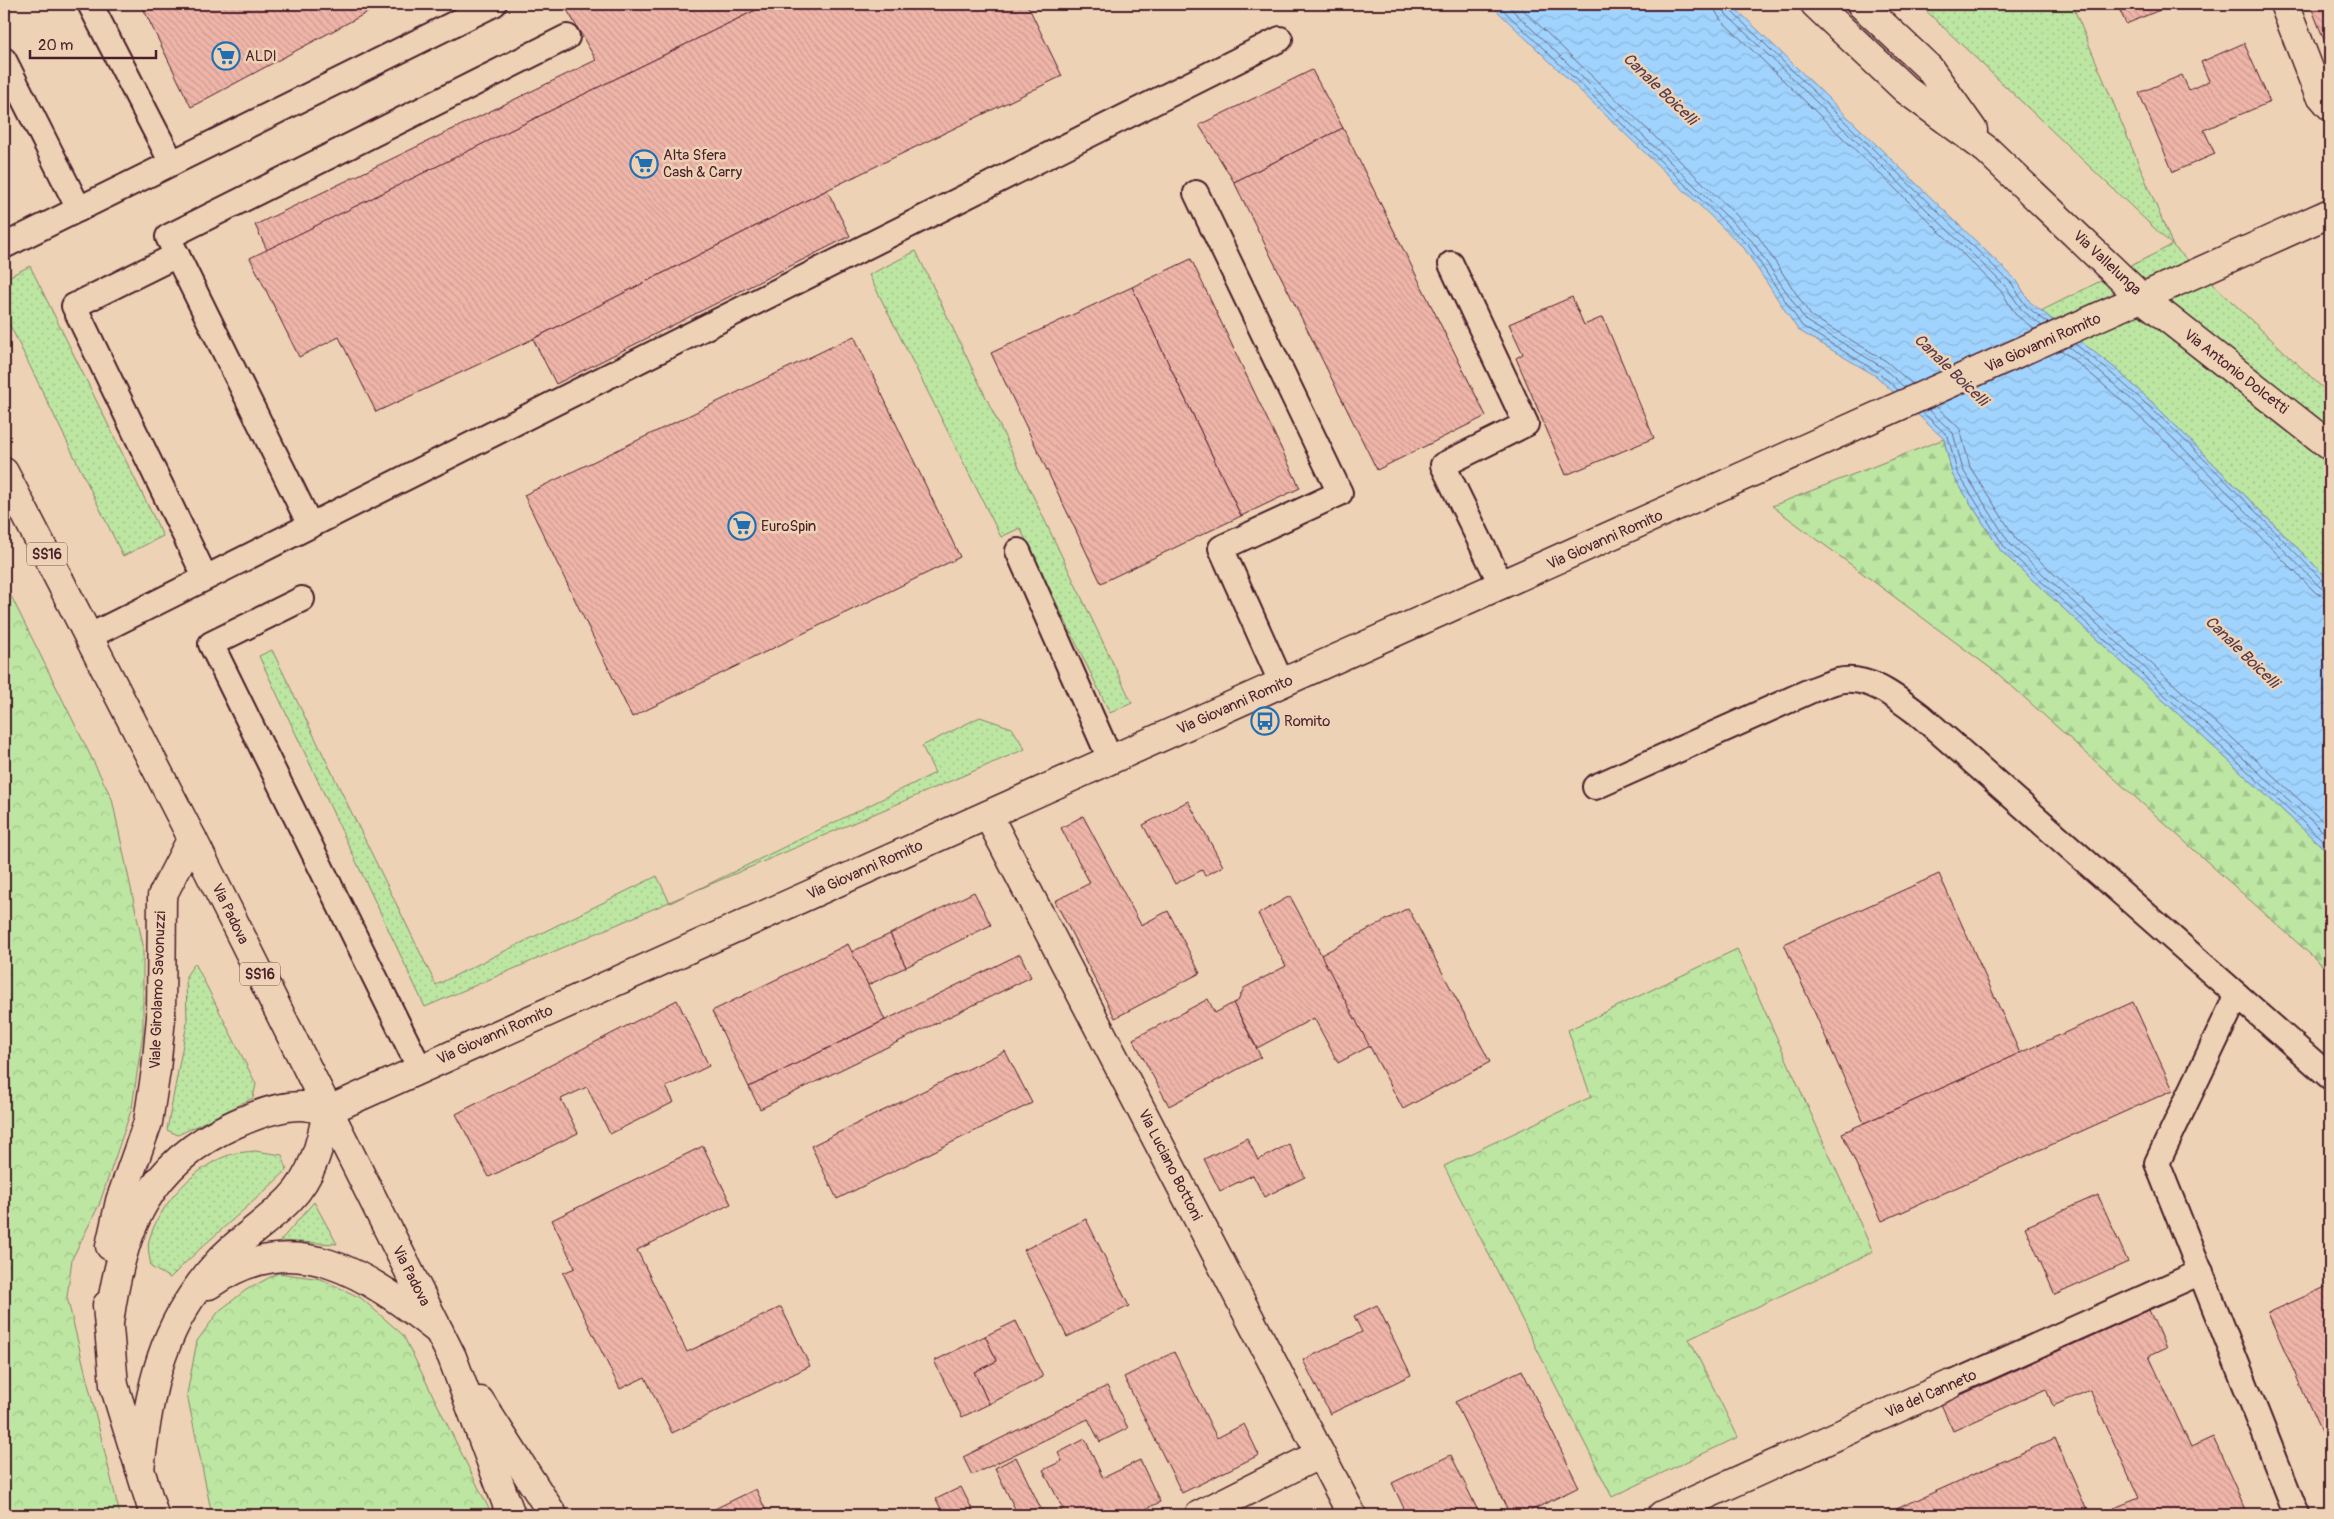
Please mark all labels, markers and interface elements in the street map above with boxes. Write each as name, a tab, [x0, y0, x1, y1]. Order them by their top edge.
scale bar	[30, 28, 156, 60]
text: 20 m	[38, 36, 73, 55]
supermarket icon: ALDI	[211, 41, 241, 71]
place label: ALDI	[245, 47, 277, 66]
water label: Canale Boicelli	[1619, 49, 1703, 131]
place label: Alta Sfera Cash & Carry	[663, 146, 743, 182]
supermarket icon: Alta Sfera Cash & Carry	[629, 149, 659, 179]
street label: Via Vallelunga	[2069, 227, 2145, 299]
street label: Via Giovanni Romito	[1982, 309, 2104, 377]
street label: Via Antonio Dolcetti	[2180, 325, 2292, 419]
water label: Canale Boicelli	[1910, 330, 1994, 412]
street label: Via Giovanni Romito	[1544, 506, 1666, 574]
supermarket icon: EuroSpin	[727, 511, 757, 541]
place label: EuroSpin	[761, 517, 816, 536]
road number: SS16	[27, 542, 67, 566]
water label: Canale Boicelli	[2201, 612, 2285, 694]
street label: Via Giovanni Romito	[1174, 671, 1296, 739]
bus stop icon: Romito	[1250, 706, 1280, 736]
place label: Romito	[1284, 712, 1330, 731]
street label: Via Giovanni Romito	[804, 836, 926, 904]
street label: Via Padova	[207, 880, 253, 948]
street label: Viale Girolamo Savonuzzi	[146, 910, 170, 1070]
road number: SS16	[240, 962, 280, 986]
street label: Via Giovanni Romito	[434, 1001, 556, 1069]
street label: Via Luciano Bottoni	[1134, 1106, 1206, 1224]
street label: Via Padova	[388, 1243, 434, 1309]
street label: Via del Canneto	[1882, 1365, 1980, 1423]

